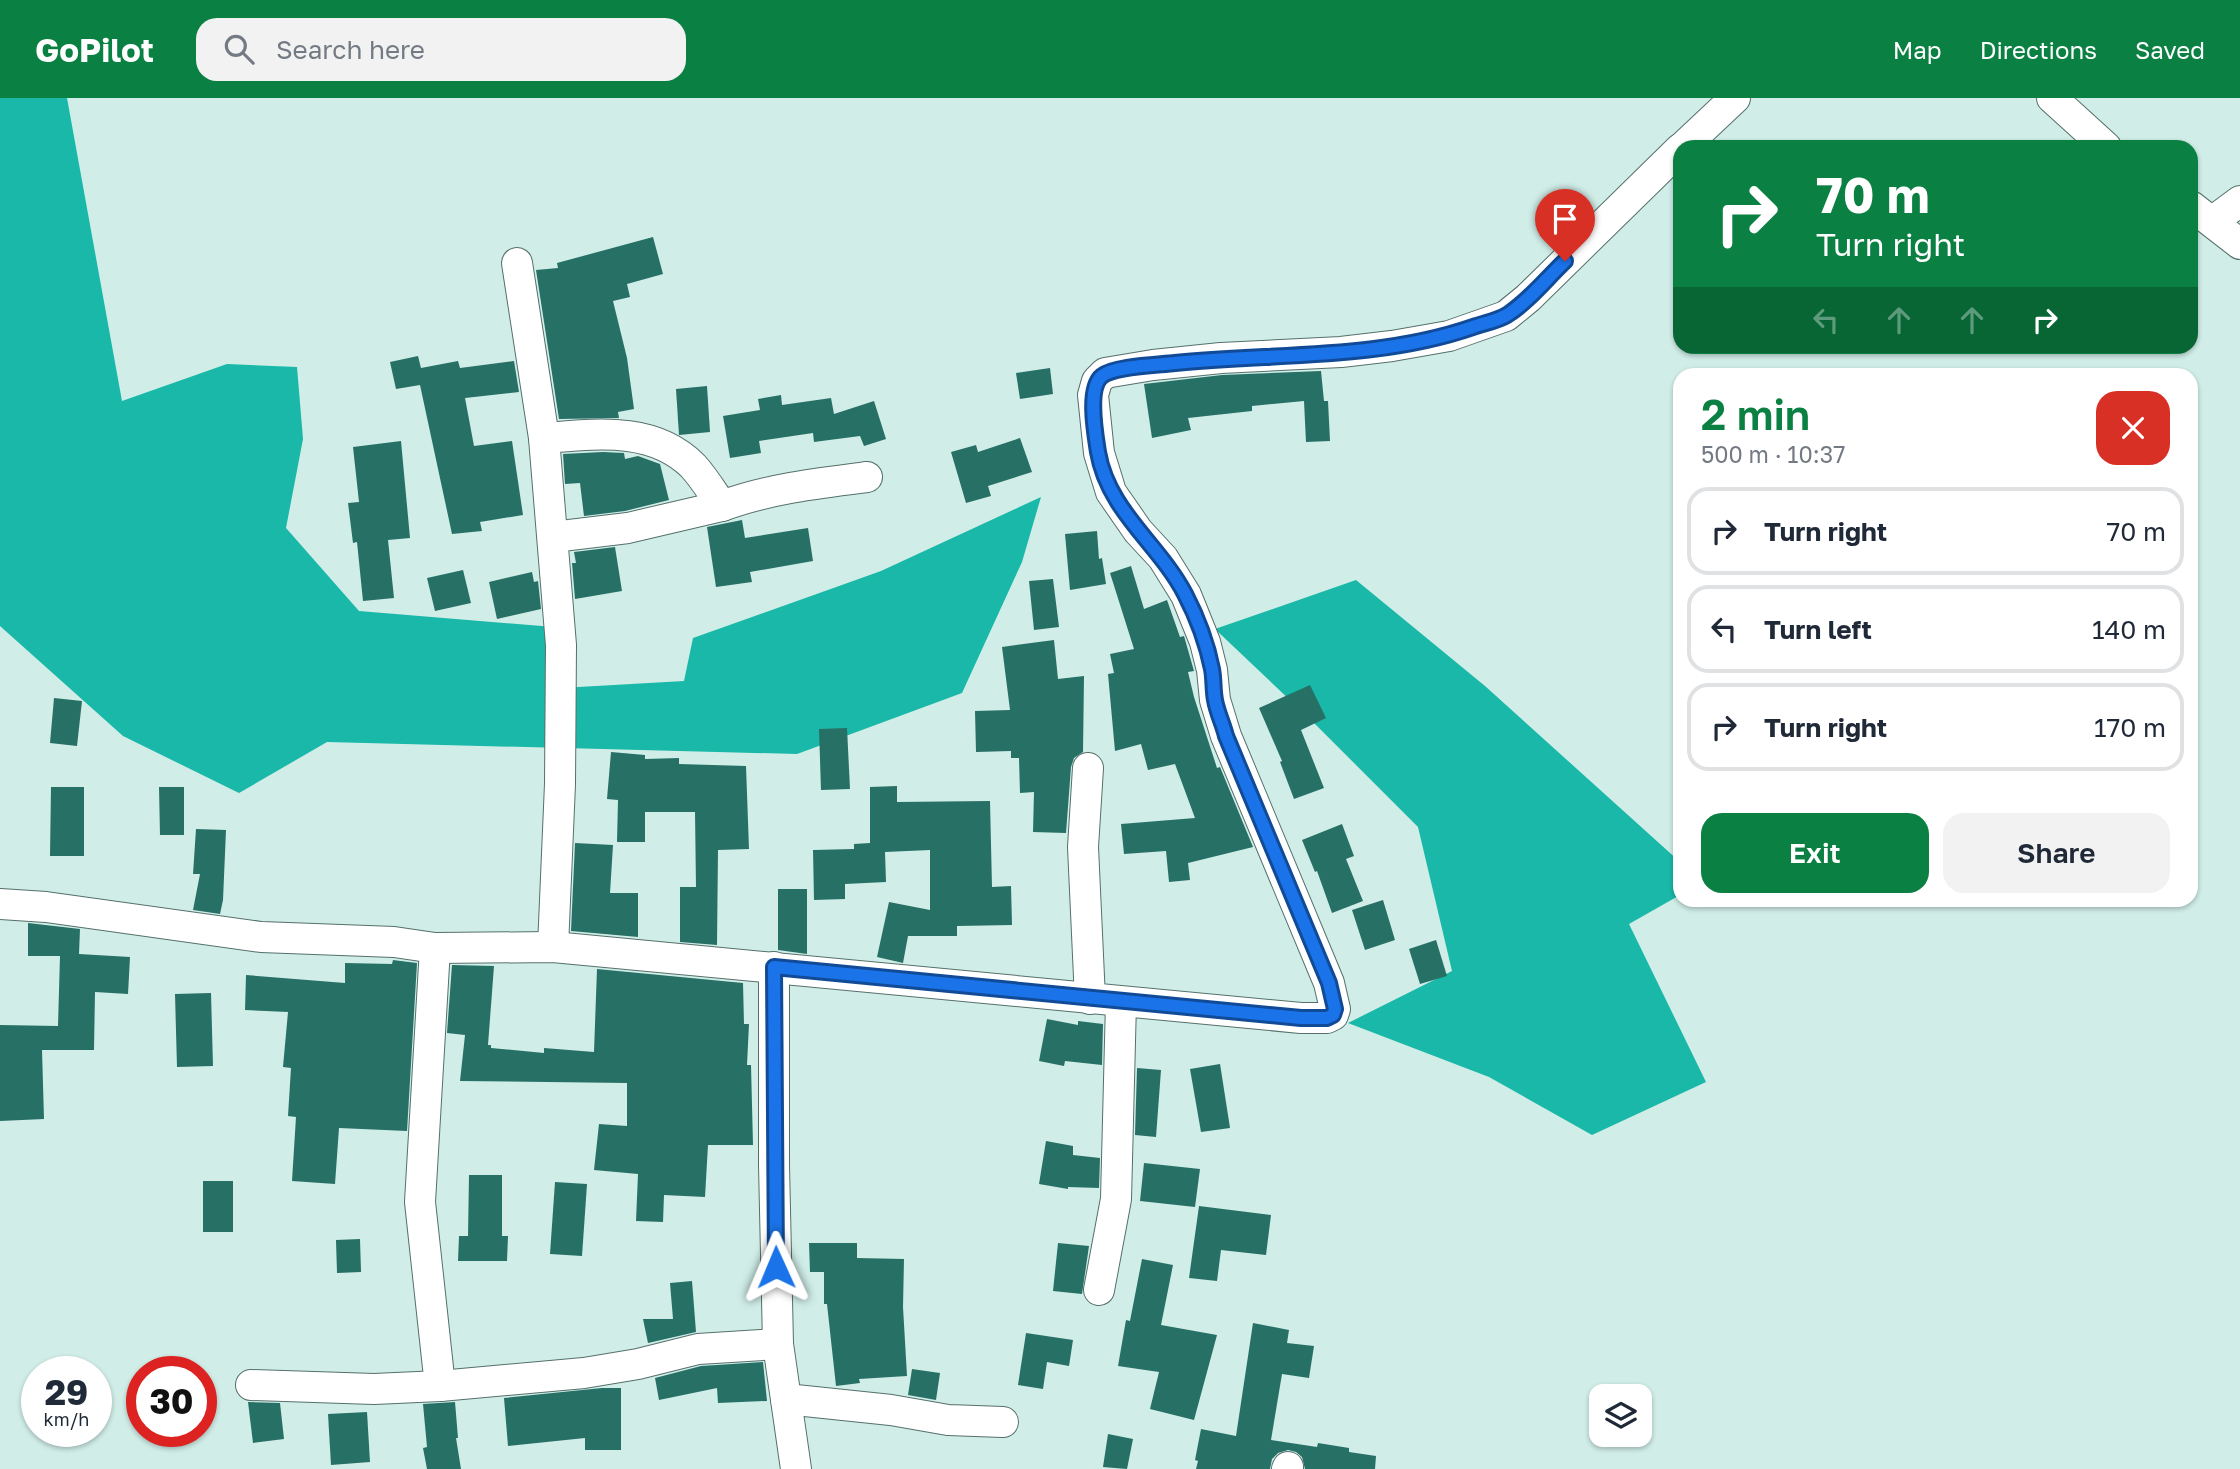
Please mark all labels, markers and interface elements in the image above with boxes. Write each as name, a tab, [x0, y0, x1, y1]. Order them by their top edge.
search box	[196, 18, 686, 81]
text: GoPilot	[35, 30, 154, 69]
icon: search	[220, 30, 258, 68]
text: Search here	[276, 34, 425, 65]
text: Map	[1893, 35, 1942, 64]
text: Directions	[1980, 35, 2097, 64]
text: Saved	[2135, 35, 2205, 64]
text: 70 m	[1816, 165, 1930, 224]
icon: right	[1701, 168, 1792, 259]
pin	[1535, 189, 1595, 261]
icon: arrive	[1546, 200, 1584, 238]
text: Turn right	[1816, 225, 1965, 263]
icon: left	[1807, 301, 1845, 339]
icon: ahead	[1880, 301, 1918, 339]
icon: ahead	[1953, 301, 1991, 339]
icon: right	[2026, 301, 2064, 339]
text: 2 min	[1701, 389, 1810, 439]
button: close	[2096, 391, 2170, 465]
text: 500 m · 10:37	[1701, 440, 1845, 468]
icon: right	[1705, 512, 1743, 550]
text: Turn right	[1764, 516, 1887, 547]
text: 70 m	[2107, 516, 2166, 547]
icon: left	[1705, 610, 1743, 648]
text: Turn left	[1764, 614, 1872, 645]
text: 140 m	[2092, 614, 2166, 645]
icon: right	[1705, 708, 1743, 746]
text: Turn right	[1764, 712, 1887, 743]
text: 170 m	[2094, 712, 2166, 743]
button: Exit	[1701, 813, 1929, 893]
button: Share	[1943, 813, 2170, 893]
position arrow	[739, 1230, 813, 1304]
speed limit sign: 30	[126, 1356, 217, 1447]
text: 29	[45, 1371, 88, 1413]
map controls	[1589, 1384, 1652, 1447]
button: layers	[1589, 1384, 1652, 1447]
text: km/h	[44, 1408, 89, 1430]

